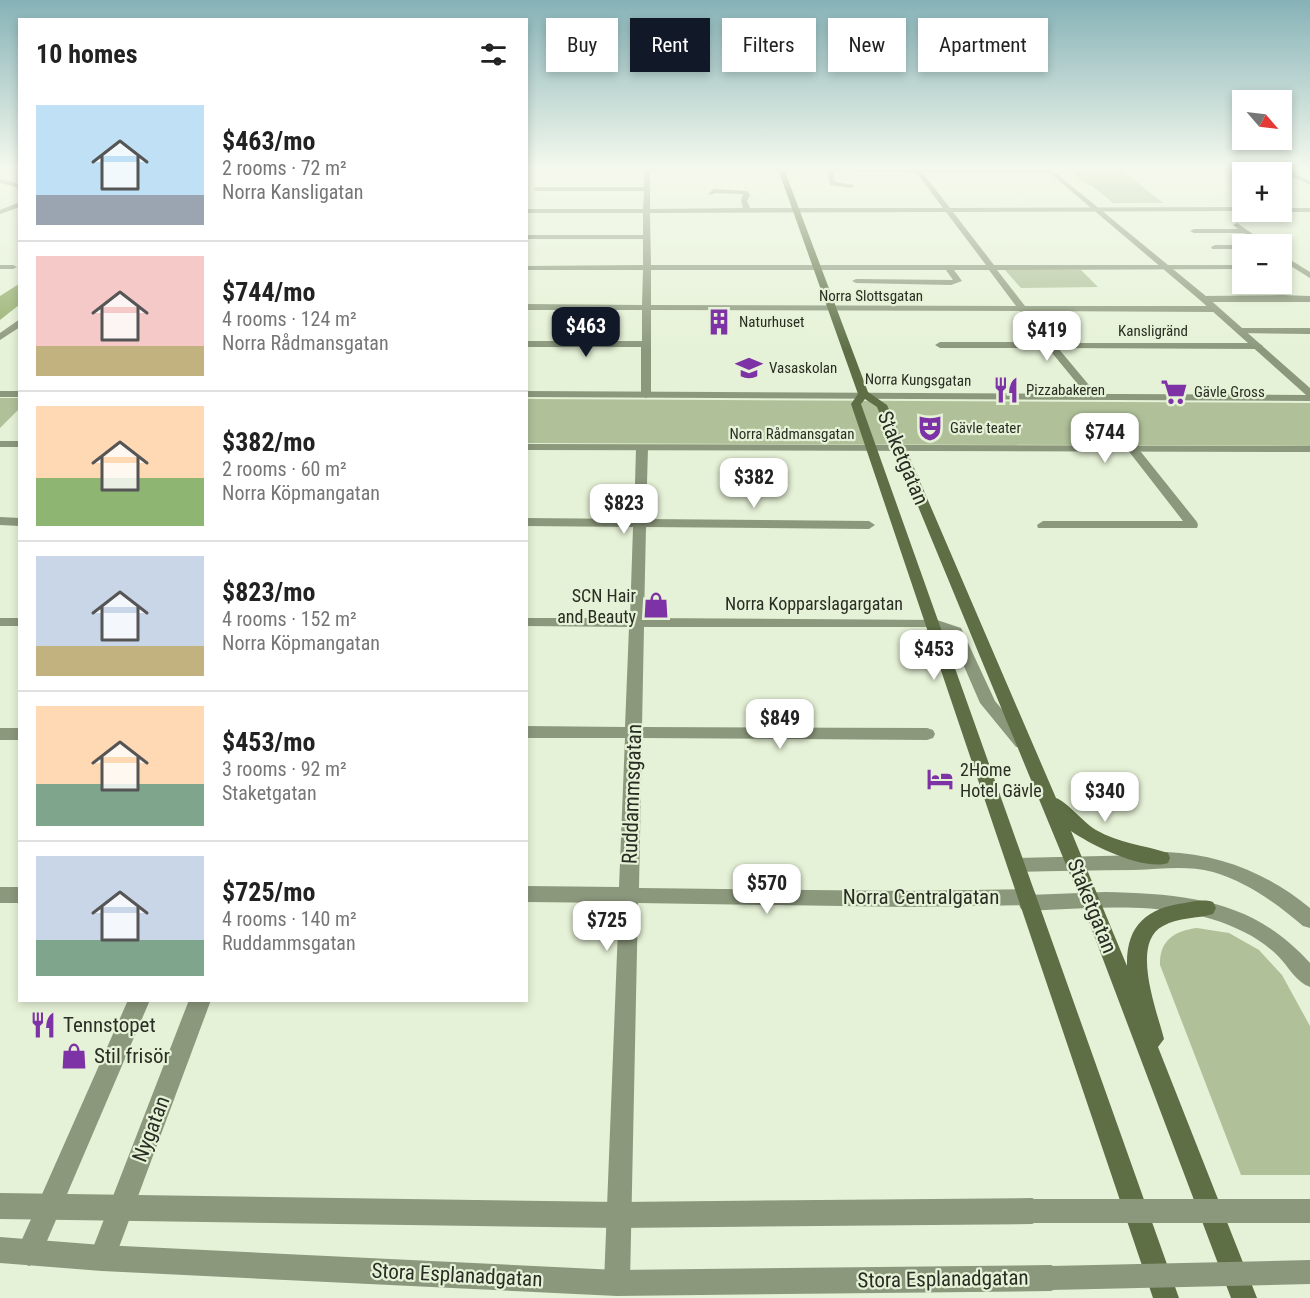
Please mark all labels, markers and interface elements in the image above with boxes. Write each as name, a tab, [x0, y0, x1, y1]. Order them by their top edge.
chip: Buy	[546, 18, 618, 72]
chip: Rent	[630, 18, 710, 72]
chip: Filters	[722, 18, 816, 72]
chip: New	[828, 18, 906, 72]
chip: Apartment	[918, 18, 1048, 72]
icon: filters	[477, 38, 510, 71]
text: 10 homes	[36, 39, 138, 69]
north arrow	[1232, 90, 1292, 150]
map controls	[1232, 90, 1292, 294]
text: $463/mo	[222, 126, 315, 156]
icon: home	[84, 129, 156, 201]
text: 2 rooms · 72 m²	[222, 156, 347, 180]
button: +	[1232, 162, 1292, 222]
text: Norra Kansligatan	[222, 180, 364, 204]
button: −	[1232, 234, 1292, 294]
text: $744/mo	[222, 277, 315, 307]
icon: home	[84, 280, 156, 352]
street label: Norra Slottsgatan	[819, 287, 923, 305]
text: 4 rooms · 124 m²	[222, 307, 357, 331]
pin: $463	[550, 307, 622, 358]
building icon: Naturhuset	[704, 307, 734, 337]
pin: $419	[1011, 311, 1083, 362]
place label: Naturhuset	[739, 313, 805, 331]
text: $463	[566, 314, 606, 338]
text: $419	[1027, 318, 1067, 342]
street label: Kansligränd	[1118, 322, 1188, 340]
text: Norra Rådmansgatan	[222, 331, 389, 355]
school or university icon: Vasaskolan	[734, 353, 764, 383]
place label: Vasaskolan	[769, 359, 837, 377]
street label: Norra Kungsgatan	[865, 370, 971, 390]
restaurant icon: Pizzabakeren	[991, 375, 1021, 405]
supermarket icon: Gävle Gross	[1159, 377, 1189, 407]
place label: Pizzabakeren	[1026, 381, 1105, 399]
place label: Gävle Gross	[1194, 383, 1265, 401]
street label: Staketgatan	[873, 408, 933, 508]
theatre icon: Gävle teater	[915, 413, 945, 443]
pin: $744	[1069, 413, 1141, 464]
place label: Gävle teater	[950, 419, 1021, 437]
text: $744	[1085, 420, 1125, 444]
street label: Norra Rådmansgatan	[730, 425, 854, 443]
text: $382/mo	[222, 427, 315, 457]
icon: home	[84, 430, 156, 502]
text: 2 rooms · 60 m²	[222, 457, 347, 481]
pin: $382	[718, 458, 790, 509]
text: $382	[734, 465, 774, 489]
text: Norra Köpmangatan	[222, 481, 380, 505]
pin: $823	[588, 484, 660, 535]
text: $823	[604, 491, 644, 515]
text: $823/mo	[222, 577, 315, 607]
icon: home	[84, 580, 156, 652]
place label: SCN Hair and Beauty	[557, 585, 637, 627]
shop icon: SCN Hair and Beauty	[641, 590, 671, 620]
street label: Norra Kopparslagargatan	[725, 593, 903, 614]
text: 4 rooms · 152 m²	[222, 607, 357, 631]
pin: $453	[898, 630, 970, 681]
text: Norra Köpmangatan	[222, 631, 380, 655]
text: $453	[914, 637, 954, 661]
pin: $849	[744, 699, 816, 750]
text: $849	[760, 706, 800, 730]
street label: Ruddammsgatan	[618, 723, 646, 865]
text: $453/mo	[222, 727, 315, 757]
icon: home	[84, 730, 156, 802]
text: 3 rooms · 92 m²	[222, 757, 347, 781]
place label: 2Home Hotel Gävle	[960, 759, 1042, 801]
hotel icon: 2Home Hotel Gävle	[925, 764, 955, 794]
pin: $340	[1069, 772, 1141, 823]
text: $340	[1085, 779, 1125, 803]
text: Staketgatan	[222, 781, 317, 805]
street label: Staketgatan	[1062, 855, 1122, 957]
pin: $570	[731, 864, 803, 915]
text: $570	[747, 871, 787, 895]
text: $725/mo	[222, 877, 315, 907]
icon: home	[84, 880, 156, 952]
street label: Norra Centralgatan	[843, 885, 999, 909]
pin: $725	[571, 901, 643, 952]
text: 4 rooms · 140 m²	[222, 907, 357, 931]
text: $725	[587, 908, 627, 932]
text: Ruddammsgatan	[222, 931, 356, 955]
restaurant icon: Tennstopet	[28, 1010, 58, 1040]
place label: Tennstopet	[63, 1013, 156, 1037]
shop icon: Stil frisör	[59, 1041, 89, 1071]
place label: Stil frisör	[94, 1044, 170, 1068]
street label: Nygatan	[128, 1093, 174, 1165]
street label: Stora Esplanadgatan	[371, 1259, 543, 1291]
street label: Stora Esplanadgatan	[857, 1266, 1029, 1292]

